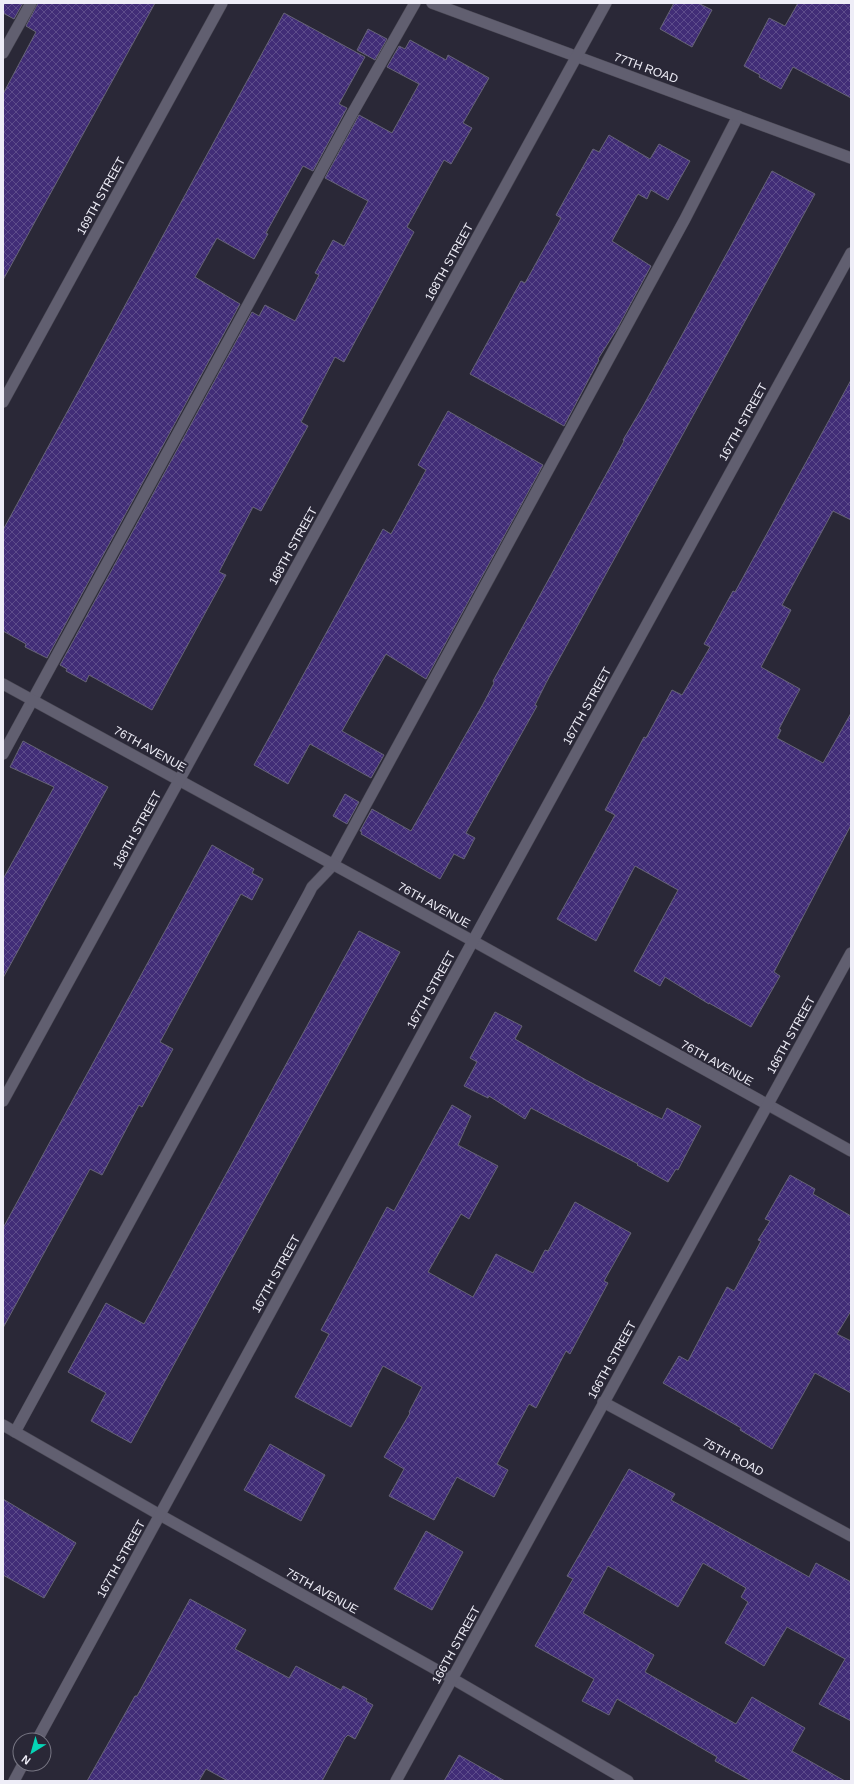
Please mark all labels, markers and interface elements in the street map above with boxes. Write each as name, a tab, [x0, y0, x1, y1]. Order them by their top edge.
street label: 77TH ROAD	[612, 50, 680, 86]
street label: 169TH STREET	[74, 154, 128, 237]
street label: 168TH STREET	[422, 220, 476, 303]
street label: 167TH STREET	[716, 380, 770, 463]
street label: 168TH STREET	[266, 504, 320, 587]
street label: 167TH STREET	[560, 664, 614, 747]
street label: 76TH AVENUE	[111, 723, 189, 775]
street label: 168TH STREET	[110, 788, 164, 871]
street label: 76TH AVENUE	[395, 879, 473, 931]
street label: 167TH STREET	[404, 948, 458, 1031]
street label: 166TH STREET	[764, 993, 818, 1076]
street label: 76TH AVENUE	[678, 1037, 756, 1089]
street label: 167TH STREET	[249, 1232, 303, 1315]
street label: 166TH STREET	[585, 1318, 639, 1401]
street label: 75TH ROAD	[700, 1435, 766, 1479]
street label: 167TH STREET	[94, 1517, 148, 1600]
street label: 75TH AVENUE	[283, 1565, 361, 1617]
street label: 166TH STREET	[429, 1603, 483, 1686]
north arrow	[12, 1732, 52, 1772]
text: N	[19, 1753, 33, 1767]

